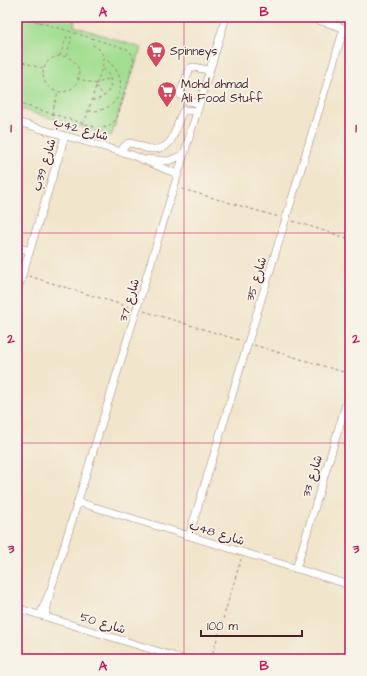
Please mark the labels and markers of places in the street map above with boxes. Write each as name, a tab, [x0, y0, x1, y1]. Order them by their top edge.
supermarket icon: Spinneys	[145, 40, 167, 68]
place label: Spinneys	[170, 43, 217, 61]
place label: Mohd ahmad Ali Food Stuff	[181, 76, 264, 107]
supermarket icon: Mohd ahmad Ali Food Stuff	[156, 80, 178, 108]

